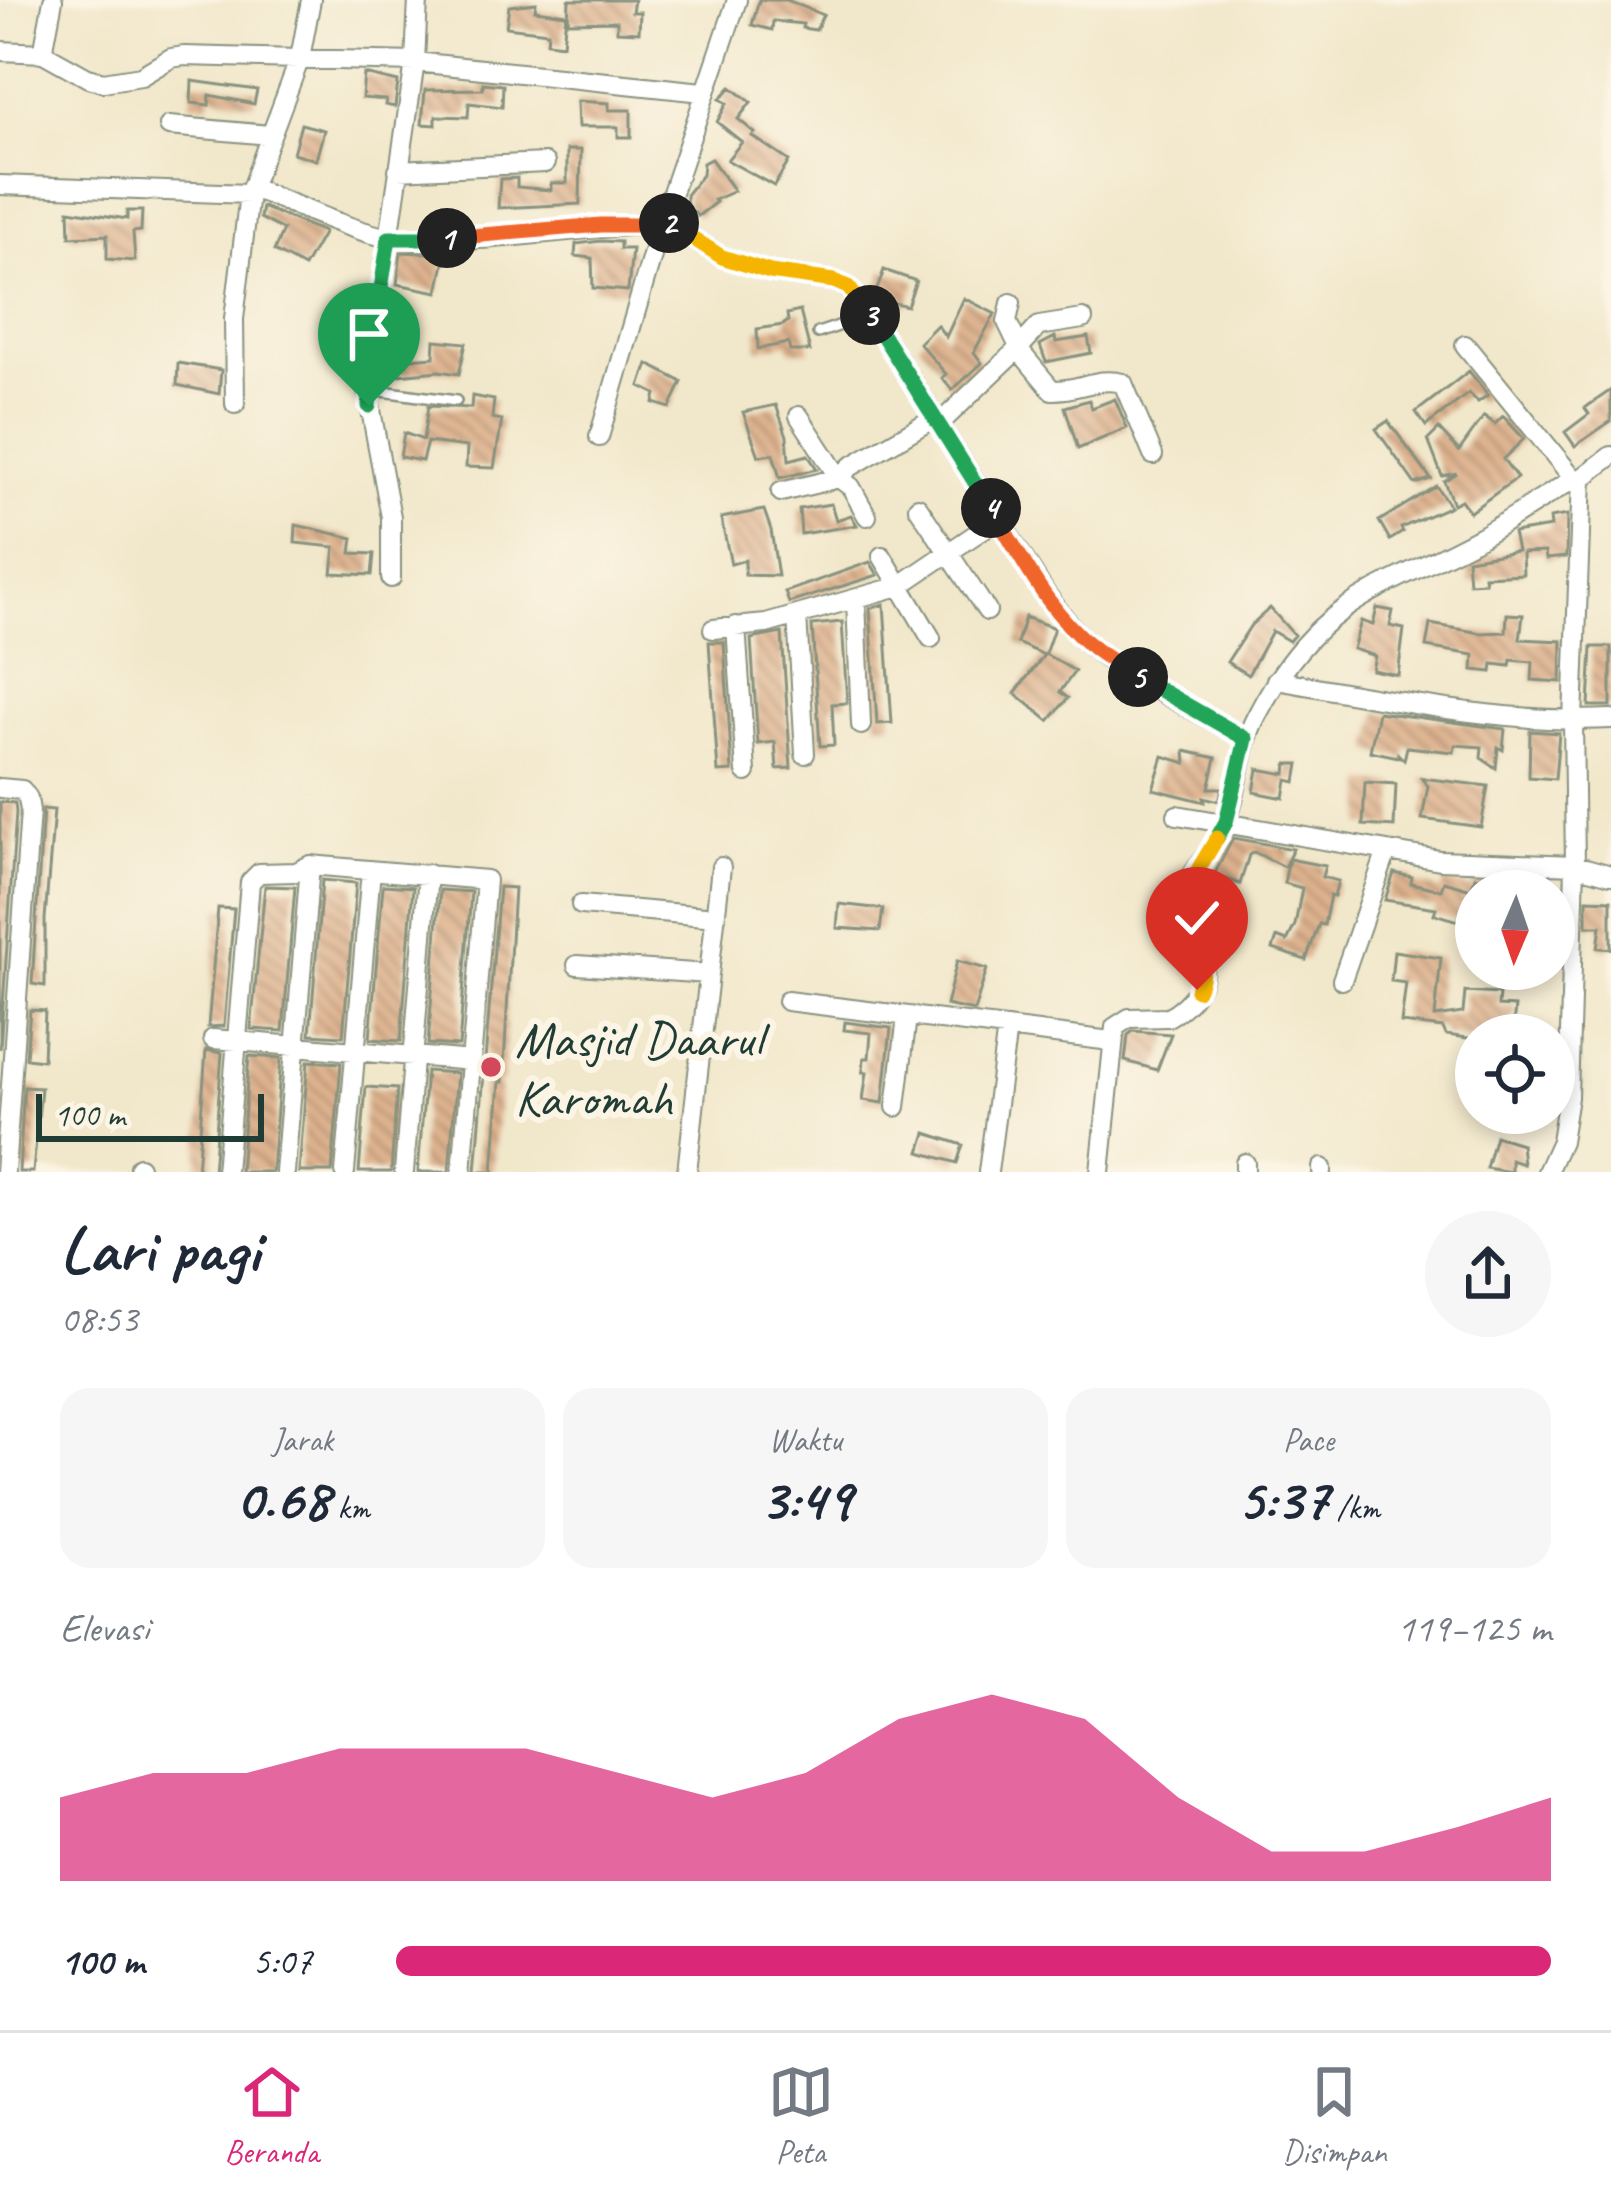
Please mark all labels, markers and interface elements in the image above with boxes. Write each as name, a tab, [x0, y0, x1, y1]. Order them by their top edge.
pin: 2	[639, 193, 699, 253]
text: 2	[662, 202, 676, 244]
pin: 1	[417, 208, 477, 268]
text: 1	[440, 217, 454, 259]
pin	[318, 283, 420, 406]
pin: 3	[840, 285, 900, 345]
text: 3	[863, 294, 877, 336]
icon: arrive	[336, 301, 402, 367]
pin: 4	[961, 478, 1021, 538]
text: 4	[984, 487, 998, 529]
pin: 5	[1108, 647, 1168, 707]
text: 5	[1131, 656, 1145, 698]
pin	[1146, 867, 1248, 990]
north arrow	[1455, 870, 1575, 990]
map controls	[1455, 870, 1575, 1134]
icon: check	[1164, 885, 1230, 951]
place label: Masjid Daarul Karomah	[515, 1007, 771, 1130]
button: locate	[1455, 1014, 1575, 1134]
marker: Masjid Daarul Karomah	[478, 1054, 504, 1080]
scale bar	[36, 1088, 264, 1141]
text: 100 m	[54, 1094, 125, 1136]
text: Lari pagi	[60, 1208, 260, 1291]
button: share	[1425, 1211, 1551, 1337]
text: 08:53	[60, 1295, 138, 1344]
text: Jarak	[272, 1419, 333, 1461]
text: Waktu	[769, 1419, 842, 1461]
text: Pace	[1283, 1419, 1334, 1461]
text: 0.68	[235, 1461, 329, 1537]
text: 3:49	[759, 1461, 852, 1537]
text: 5:37	[1237, 1461, 1329, 1537]
text: km	[329, 1487, 370, 1529]
text: /km	[1329, 1487, 1380, 1529]
text: Elevasi	[60, 1604, 149, 1653]
text: 119–125 m	[1397, 1604, 1551, 1653]
text: 100 m	[60, 1937, 144, 1986]
text: 5:07	[252, 1937, 312, 1986]
tab: Beranda	[224, 2059, 319, 2173]
tab: Peta	[768, 2059, 834, 2173]
tab: Disimpan	[1282, 2059, 1387, 2173]

